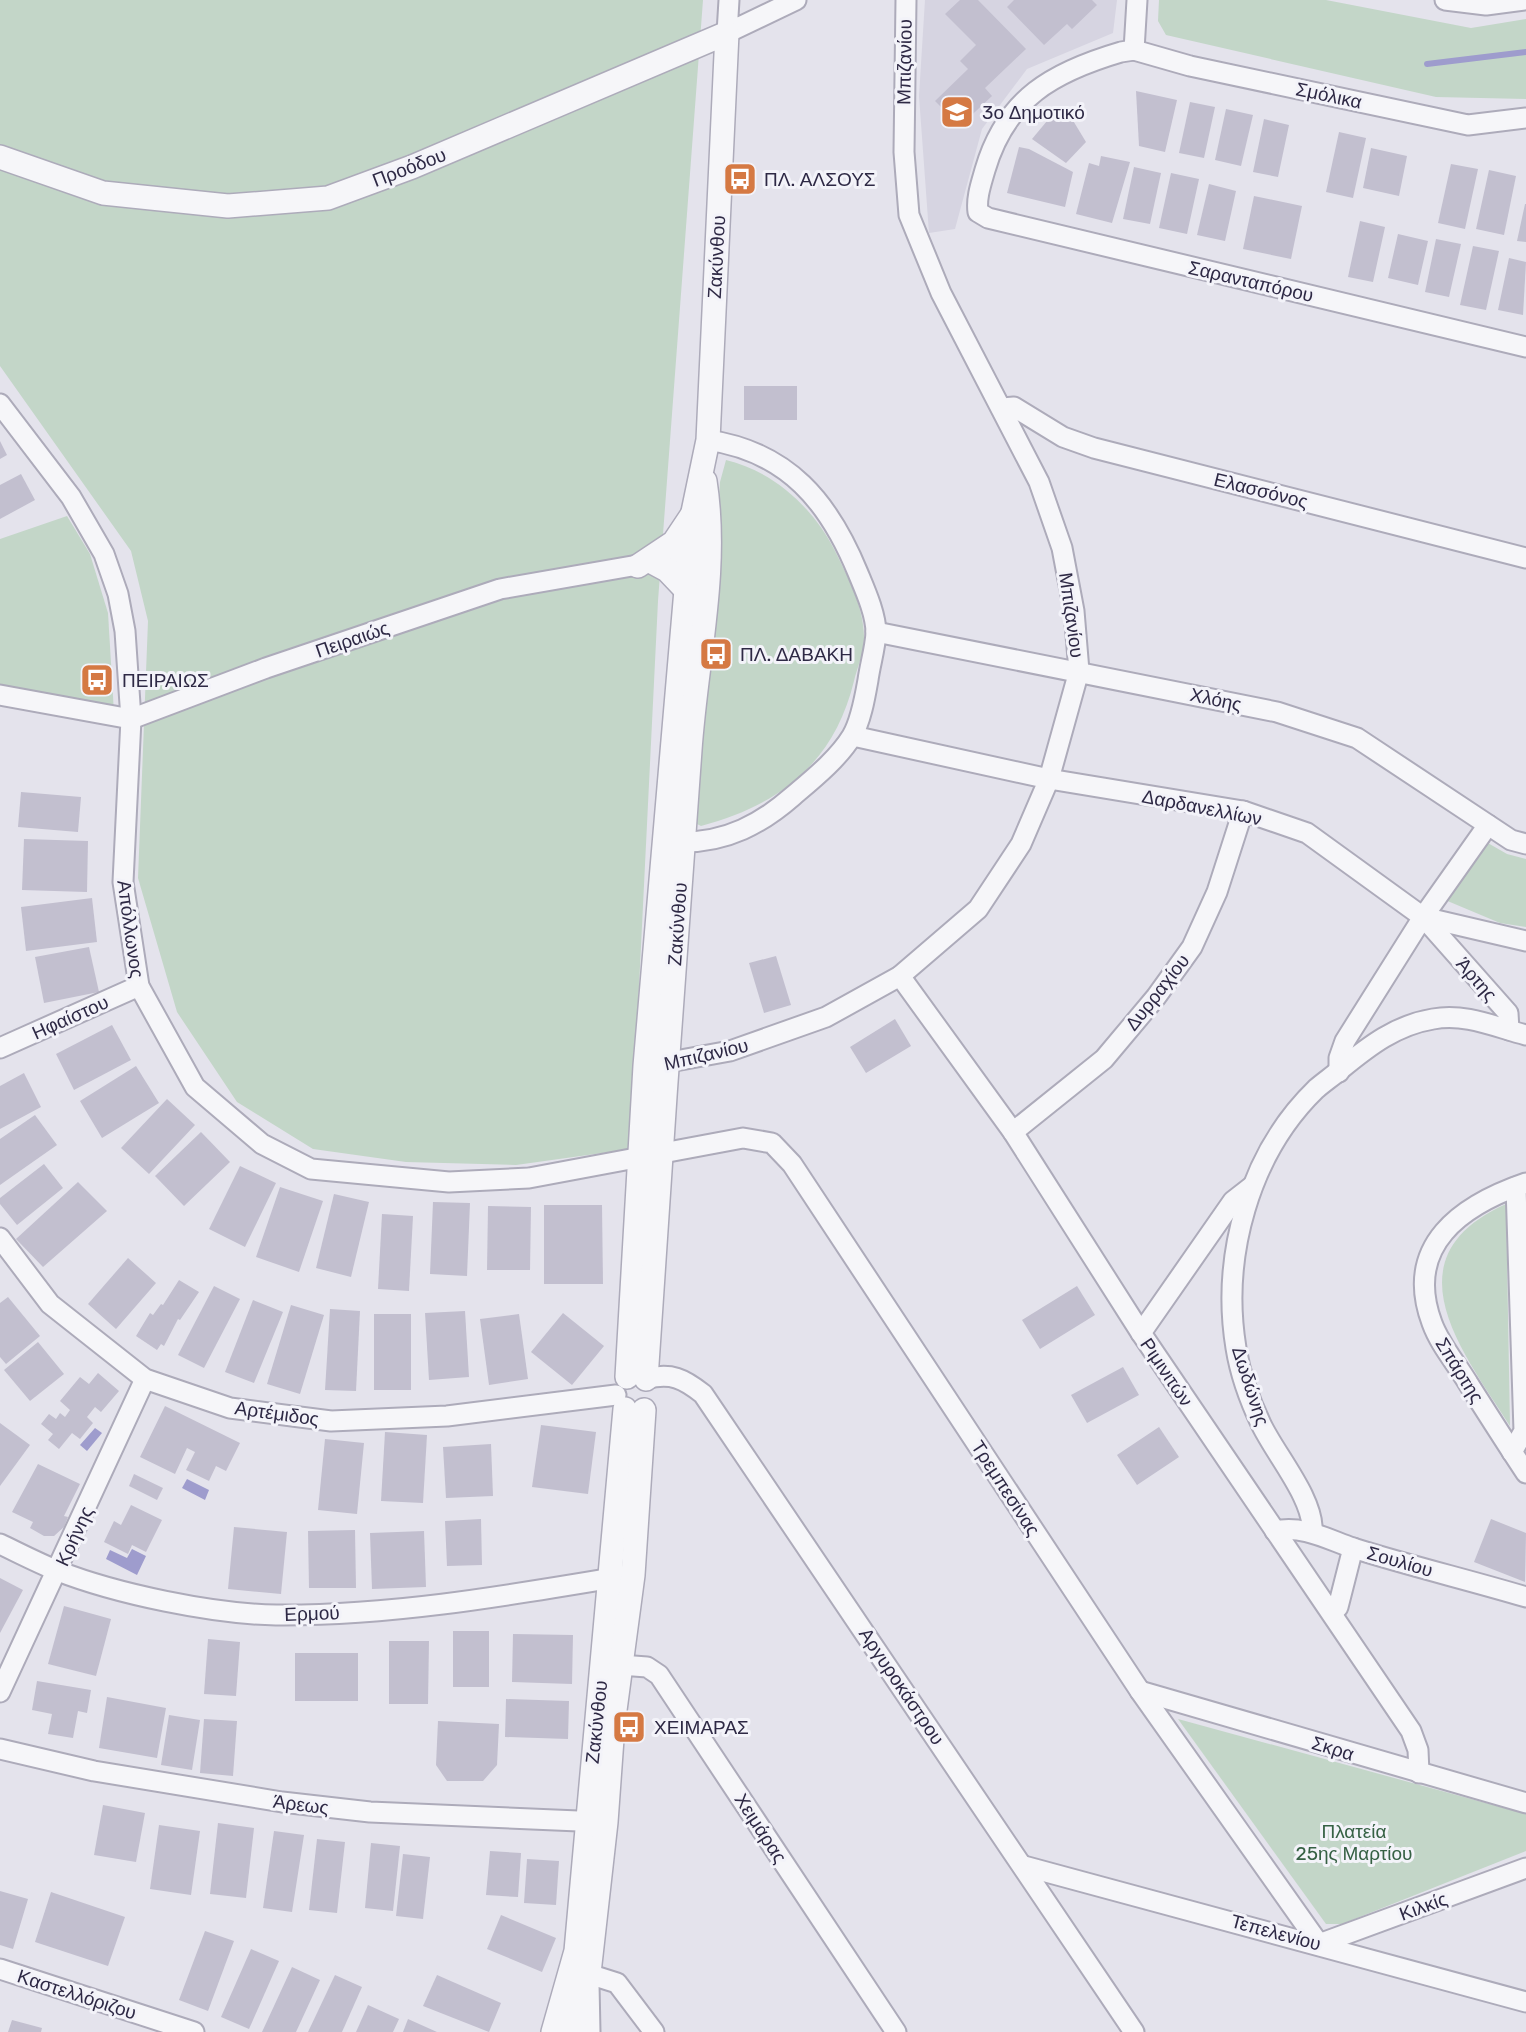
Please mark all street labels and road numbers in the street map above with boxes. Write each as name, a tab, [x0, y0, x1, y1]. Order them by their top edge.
street label: Μπιζανίου	[892, 19, 917, 105]
street label: Σμόλικα	[1294, 77, 1364, 114]
street label: Προόδου	[369, 143, 449, 192]
street label: Ζακύνθου	[703, 215, 730, 299]
street label: Σαρανταπόρου	[1186, 256, 1316, 307]
street label: Ελασσόνος	[1211, 468, 1310, 513]
street label: Μπιζανίου	[1054, 571, 1089, 659]
street label: Πειραιώς	[312, 616, 392, 663]
street label: Χλόης	[1188, 683, 1244, 716]
street label: Δαρδανελλίων	[1140, 785, 1264, 830]
street label: Απόλλωνος	[112, 879, 149, 980]
street label: Ζακύνθου	[663, 882, 692, 966]
street label: Δυρραχίου	[1120, 949, 1194, 1035]
street label: Άρτης	[1451, 953, 1502, 1006]
street label: Ηφαίστου	[28, 990, 112, 1044]
street label: Μπιζανίου	[662, 1034, 751, 1075]
street label: Σπάρτης	[1431, 1333, 1489, 1407]
street label: Ριμινιτών	[1135, 1334, 1198, 1411]
street label: Δωδώνης	[1227, 1344, 1274, 1429]
street label: Αρτέμιδος	[233, 1396, 320, 1431]
street label: Τρεμπεσίνας	[966, 1436, 1045, 1540]
street label: Κρήνης	[51, 1503, 98, 1570]
street label: Σουλίου	[1364, 1541, 1435, 1582]
street label: Ερμού	[284, 1601, 340, 1626]
street label: Αργυροκάστρου	[854, 1623, 949, 1749]
street label: Ζακύνθου	[581, 1679, 612, 1765]
street label: Σκρα	[1309, 1731, 1357, 1766]
street label: Χειμάρας	[730, 1789, 792, 1867]
street label: Άρεως	[272, 1790, 330, 1819]
street label: Κιλκίς	[1396, 1887, 1450, 1926]
street label: Τεπελενίου	[1228, 1909, 1323, 1956]
street label: Καστελλόριζου	[15, 1964, 139, 2024]

